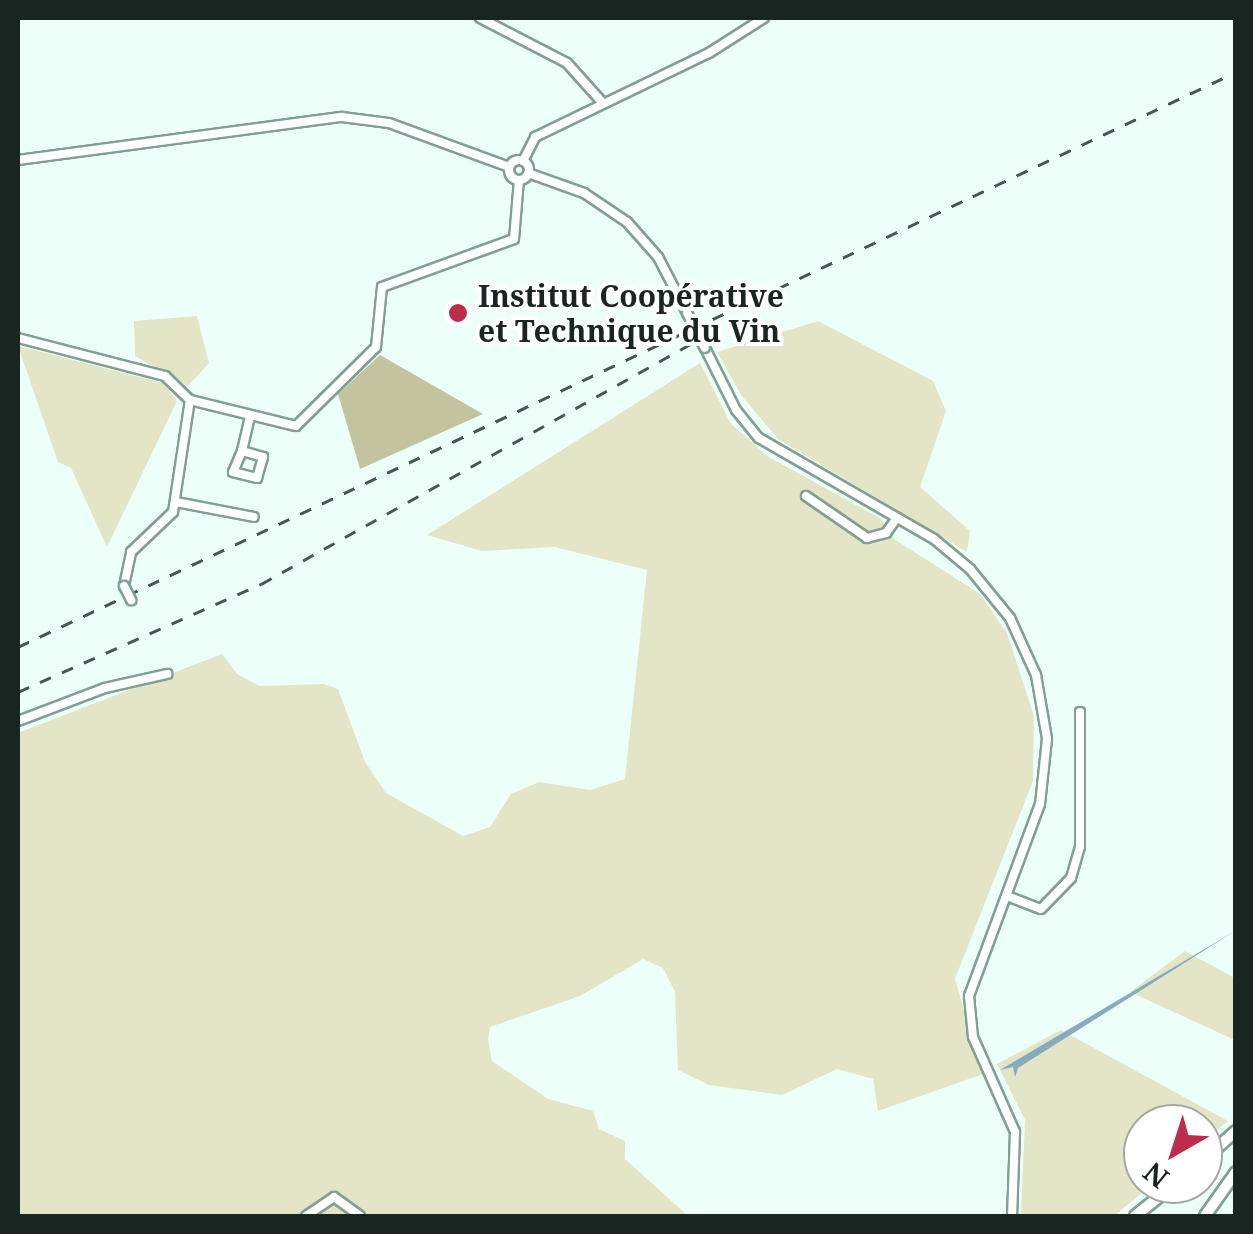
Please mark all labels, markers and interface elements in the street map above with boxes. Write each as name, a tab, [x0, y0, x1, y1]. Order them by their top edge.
place label: Institut Coopérative et Technique du Vin	[478, 278, 784, 348]
marker: Institut Coopérative et Technique du Vin	[447, 302, 469, 324]
north arrow	[1123, 1104, 1223, 1204]
text: N	[1135, 1154, 1176, 1197]

